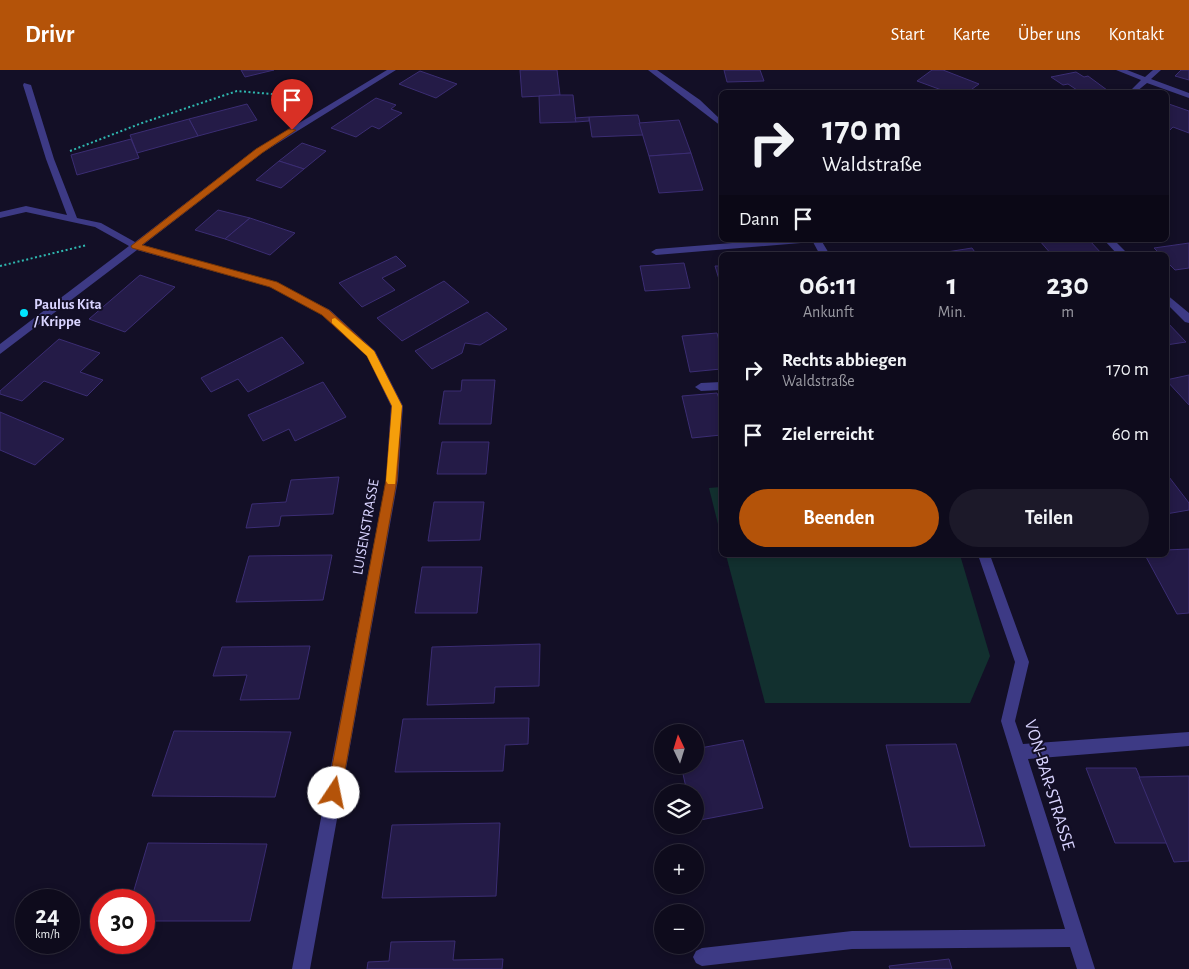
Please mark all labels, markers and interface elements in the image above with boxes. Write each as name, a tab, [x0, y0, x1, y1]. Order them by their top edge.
text: Drivr	[25, 23, 74, 47]
text: Start	[891, 26, 925, 44]
text: Karte	[953, 26, 990, 44]
text: Über uns	[1018, 26, 1081, 44]
text: Kontakt	[1109, 26, 1164, 44]
pin	[271, 79, 313, 130]
icon: arrive	[278, 86, 306, 114]
icon: right	[739, 110, 804, 175]
text: 170 m	[822, 112, 902, 147]
text: Waldstraße	[822, 153, 922, 175]
icon: arrive	[789, 205, 817, 233]
text: Dann	[739, 210, 779, 229]
text: 06:11	[799, 270, 858, 300]
text: 1	[947, 270, 957, 300]
text: 230	[1046, 270, 1089, 300]
place label: Paulus Kita / Krippe	[33, 297, 102, 329]
text: Ankunft	[803, 304, 854, 320]
text: Min.	[938, 304, 966, 320]
text: m	[1061, 304, 1074, 320]
marker: Paulus Kita / Krippe	[18, 307, 30, 319]
text: Rechts abbiegen	[782, 351, 907, 370]
icon: right	[739, 356, 767, 384]
text: 170 m	[1106, 360, 1149, 379]
text: Waldstraße	[782, 373, 855, 389]
icon: arrive	[739, 421, 767, 449]
text: Ziel erreicht	[782, 425, 874, 444]
text: 60 m	[1112, 425, 1149, 444]
street label: LUISENSTRASSE	[350, 478, 382, 576]
button: Beenden	[739, 489, 939, 547]
button: Teilen	[949, 489, 1149, 547]
street label: VON-BAR-STRASSE	[1021, 718, 1078, 853]
north arrow	[654, 724, 704, 774]
map controls	[654, 724, 704, 954]
position arrow	[307, 766, 359, 818]
button: layers	[654, 784, 704, 834]
button: +	[654, 844, 704, 894]
speed limit sign: 30	[90, 889, 155, 954]
text: 24	[35, 903, 60, 928]
button: −	[654, 904, 704, 954]
text: km/h	[35, 928, 60, 940]

